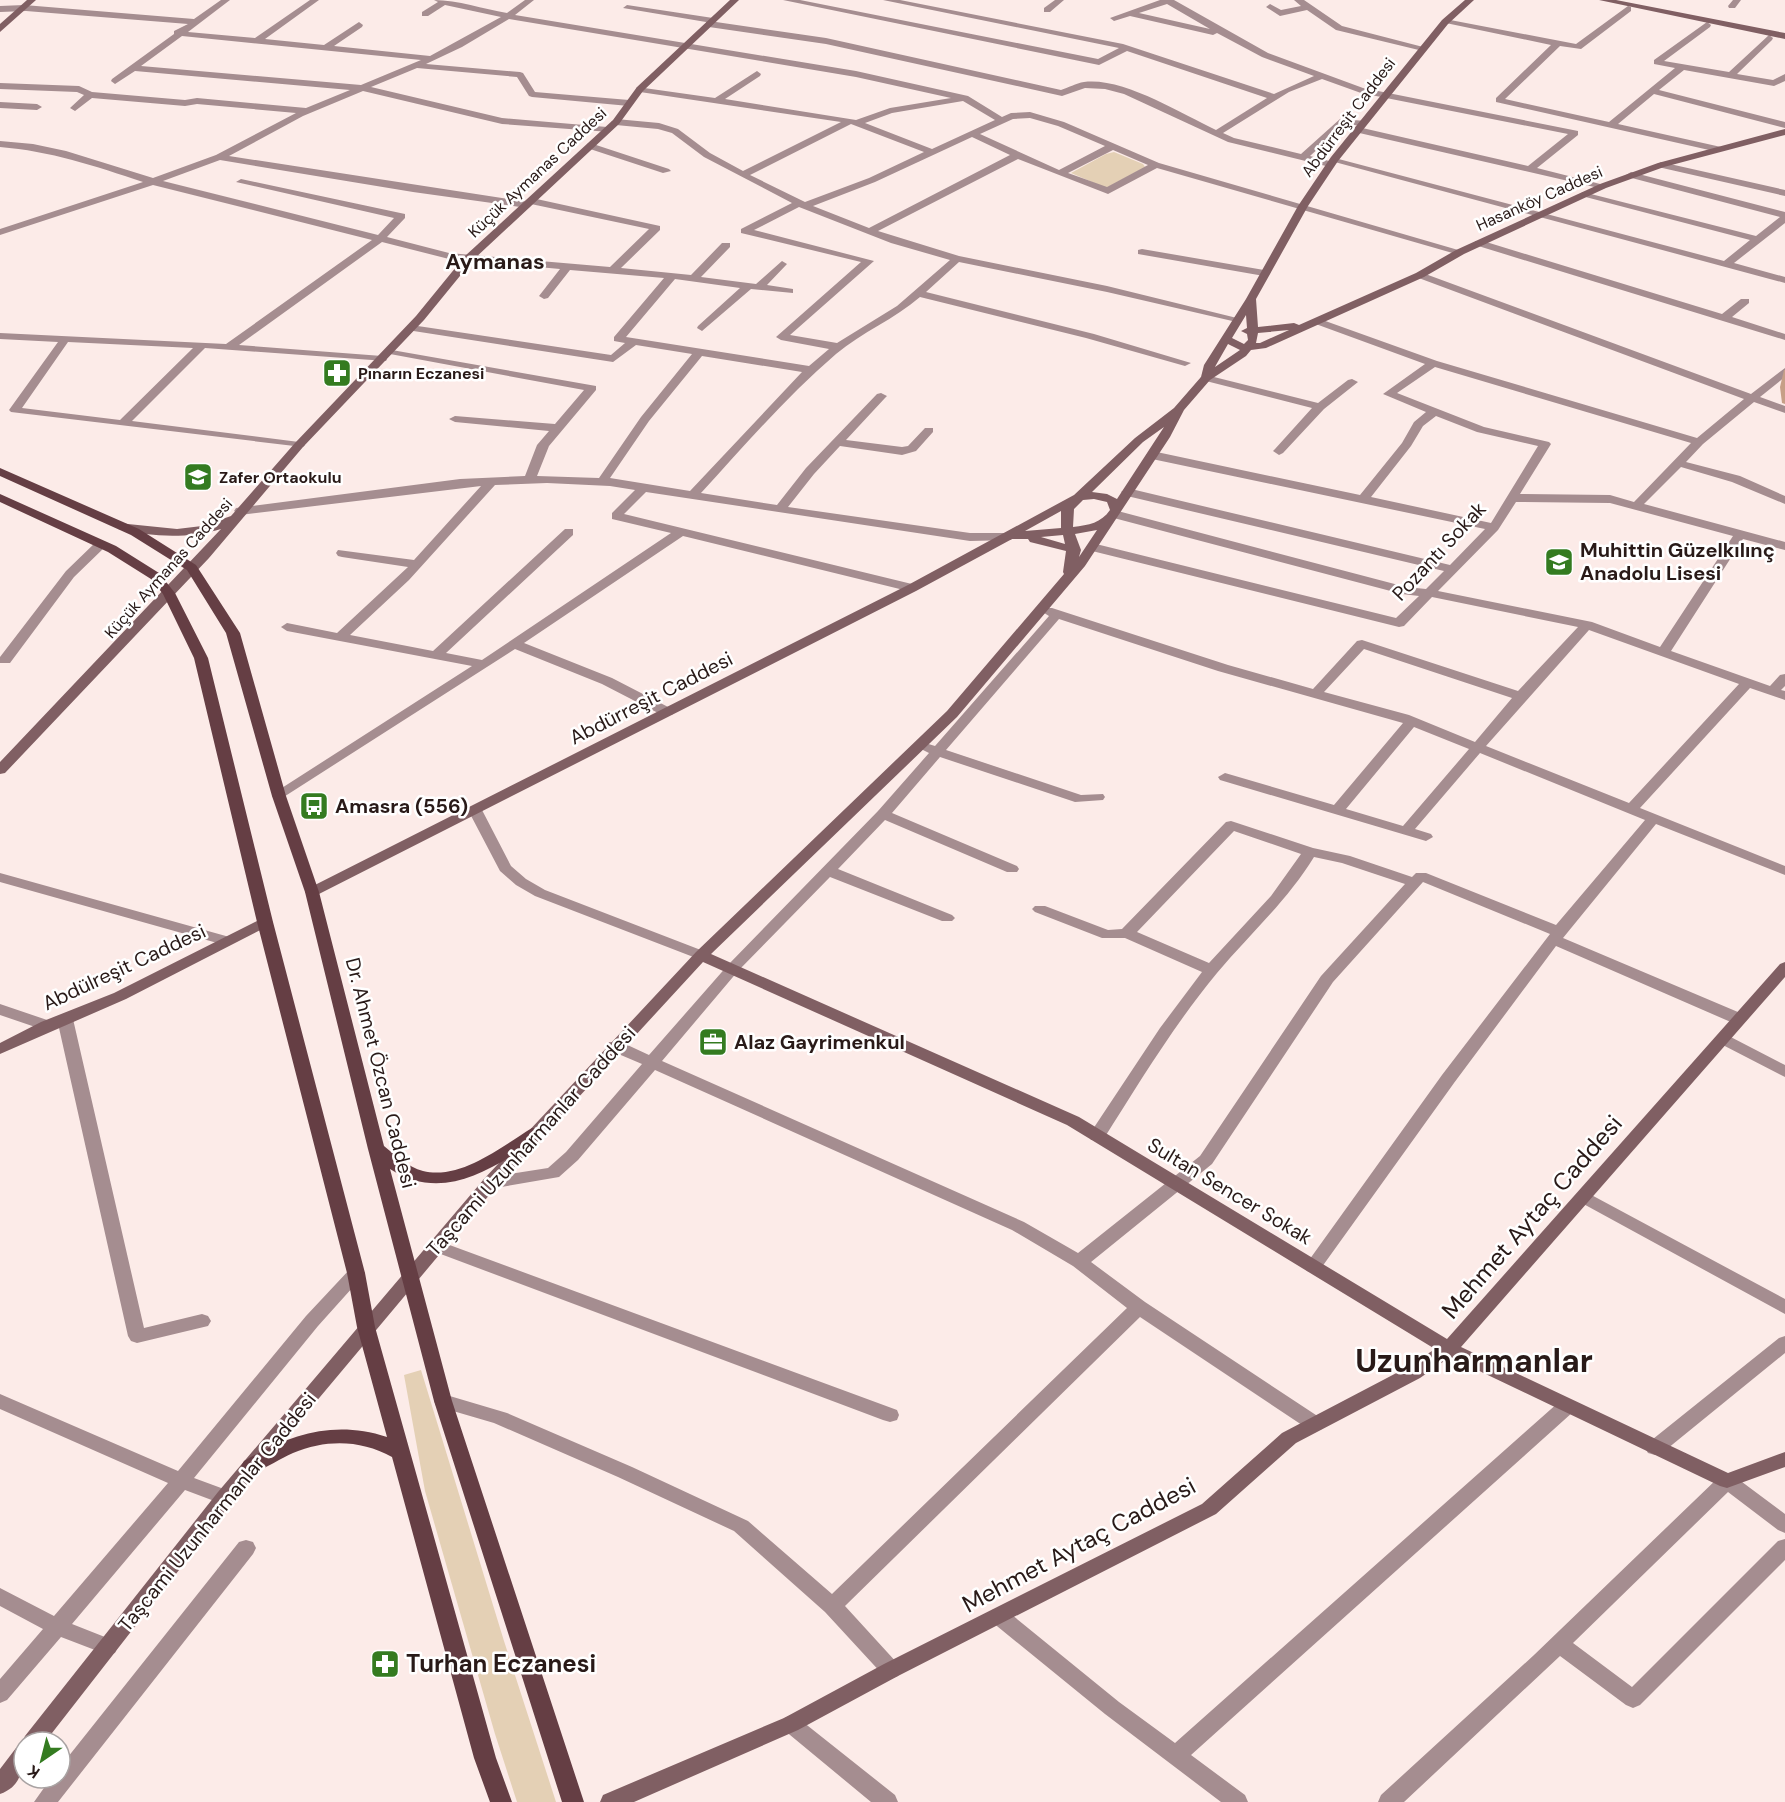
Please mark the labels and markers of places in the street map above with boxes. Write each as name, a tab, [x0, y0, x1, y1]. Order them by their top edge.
pharmacy icon: Pınarın Eczanesi	[321, 357, 353, 389]
place label: Pınarın Eczanesi	[358, 363, 484, 384]
school or university icon: Zafer Ortaokulu	[182, 461, 214, 493]
place label: Zafer Ortaokulu	[219, 467, 342, 488]
place label: Muhittin Güzelkılınç Anadolu Lisesi	[1580, 537, 1775, 586]
school or university icon: Muhittin Güzelkılınç Anadolu Lisesi	[1543, 546, 1575, 578]
bus stop icon: Amasra (556)	[298, 790, 330, 822]
place label: Amasra (556)	[335, 793, 468, 819]
office icon: Alaz Gayrimenkul	[697, 1026, 729, 1058]
place label: Alaz Gayrimenkul	[734, 1029, 905, 1055]
pharmacy icon: Turhan Eczanesi	[369, 1648, 401, 1680]
place label: Turhan Eczanesi	[406, 1648, 596, 1679]

